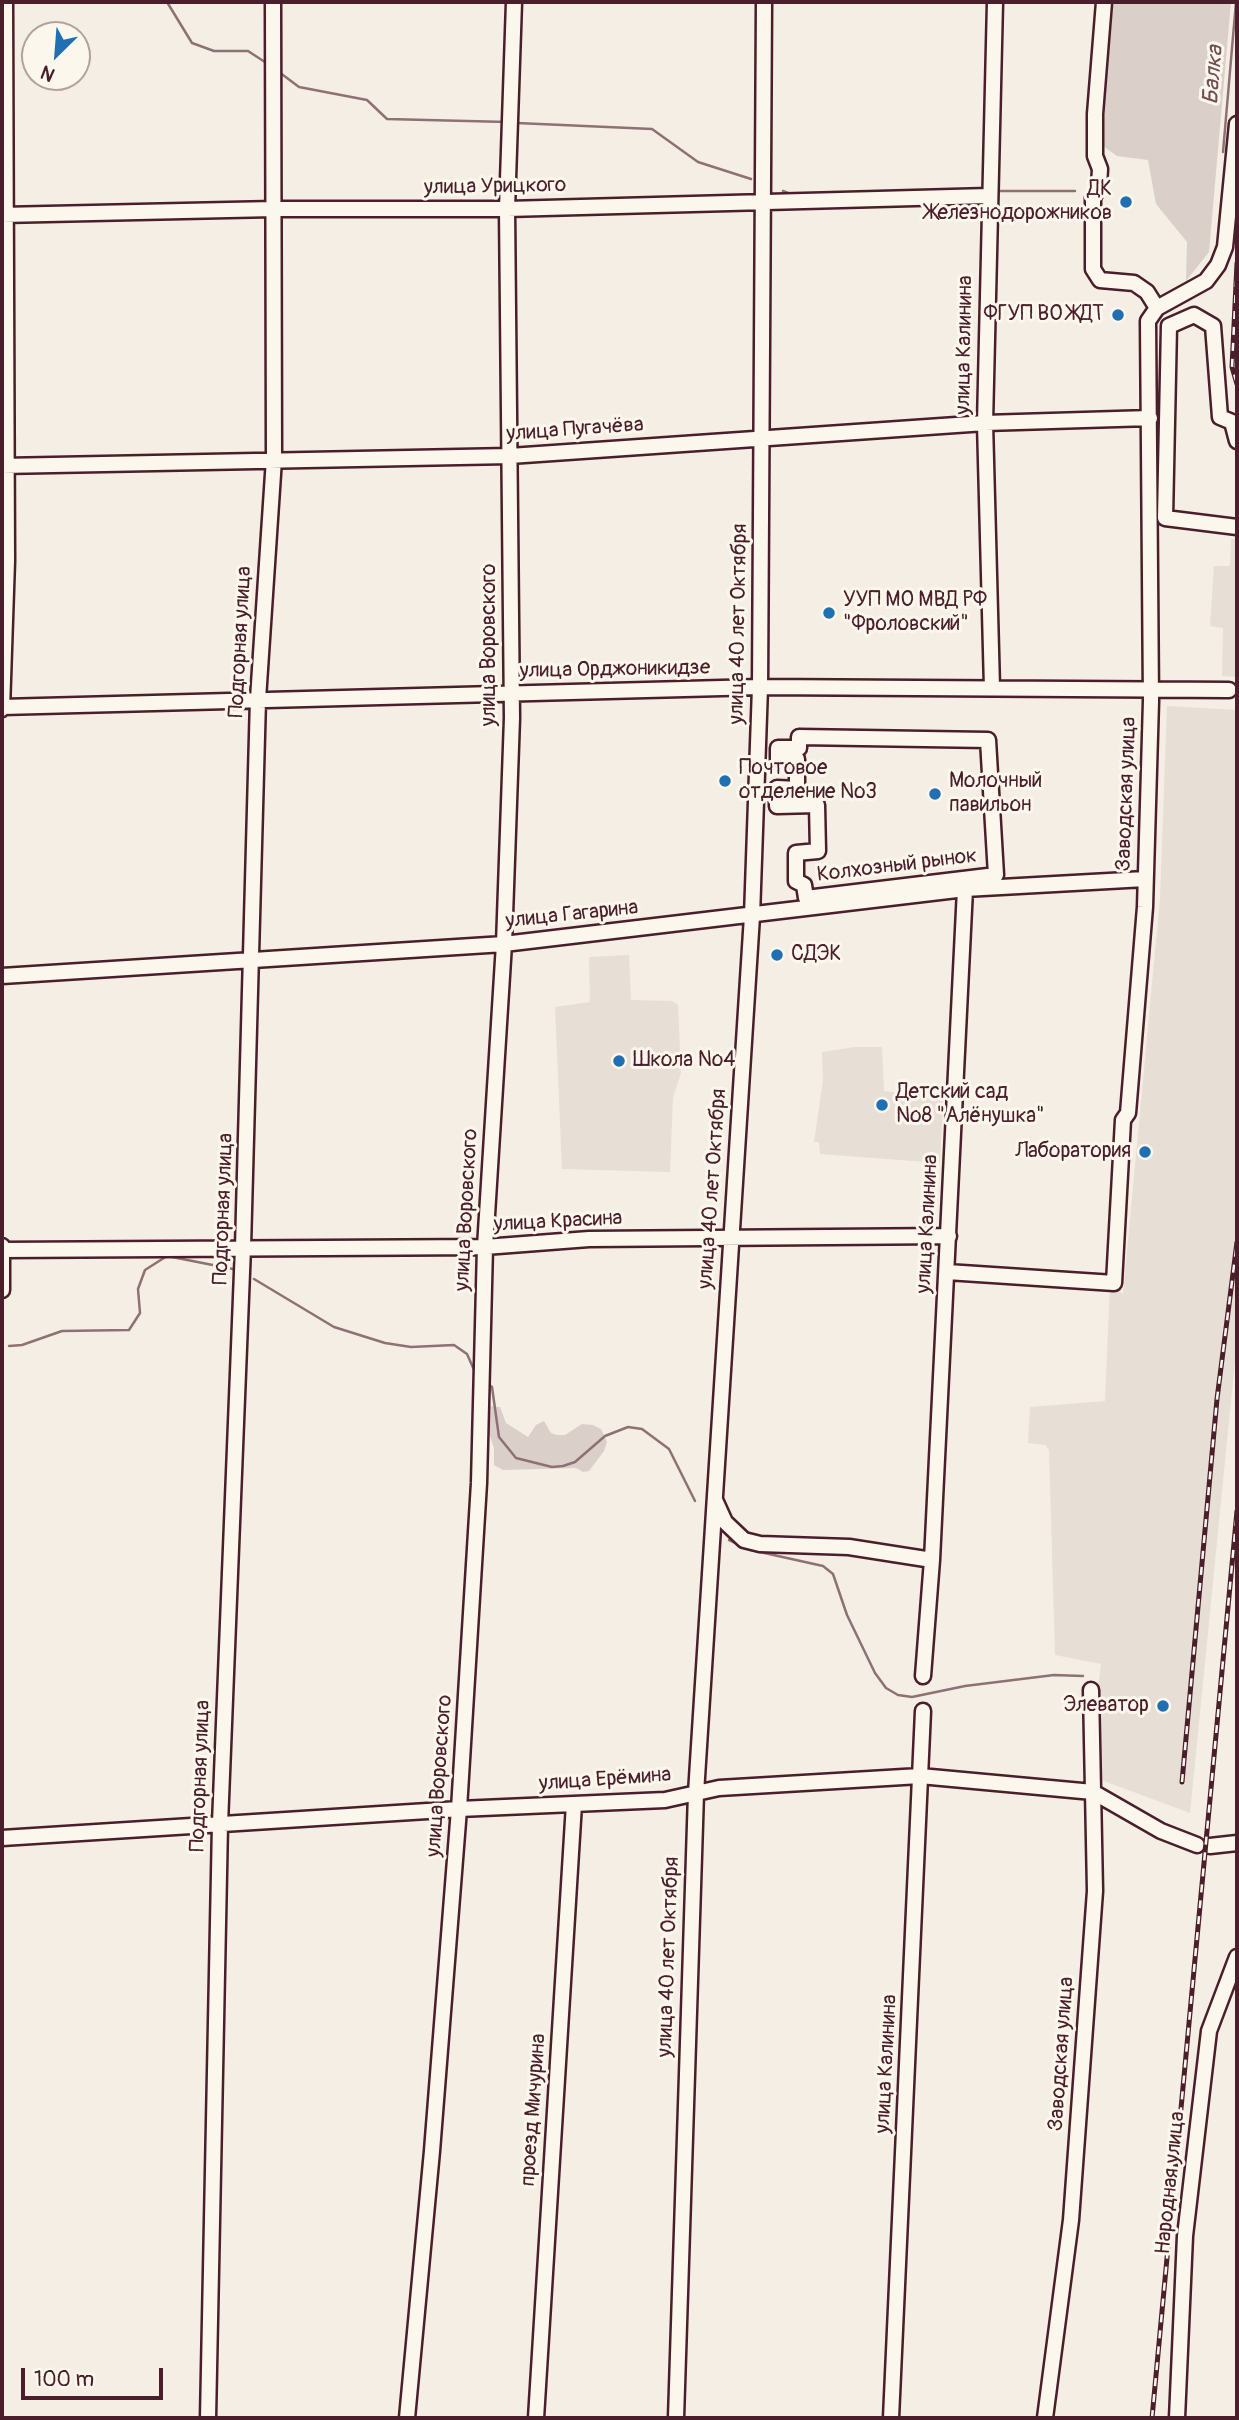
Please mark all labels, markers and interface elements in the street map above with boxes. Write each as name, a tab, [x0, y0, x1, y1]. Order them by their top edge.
north arrow	[21, 21, 91, 91]
water label: Балка	[1198, 44, 1230, 106]
text: N	[37, 60, 59, 87]
street label: улица Урицкого	[424, 173, 566, 201]
place label: ДК Железнодорожников	[925, 177, 1112, 227]
marker: ДК Железнодорожников	[1118, 194, 1134, 210]
street label: улица Калинина	[951, 275, 979, 415]
place label: ФГУП ВО ЖДТ	[983, 302, 1104, 328]
marker: ФГУП ВО ЖДТ	[1110, 307, 1126, 323]
street label: улица Пугачёва	[506, 413, 644, 447]
street label: улица 40 лет Октября	[725, 523, 753, 725]
street label: улица Воровского	[477, 564, 503, 726]
street label: Подгорная улица	[224, 566, 258, 718]
place label: УУП МО МВД РФ "Фроловский"	[843, 588, 987, 638]
marker: УУП МО МВД РФ "Фроловский"	[821, 605, 837, 621]
street label: улица Орджоникидзе	[520, 656, 710, 684]
street label: Заводская улица	[1112, 716, 1142, 872]
place label: Почтовое отделение №3	[739, 756, 877, 806]
place label: Молочный павильон	[949, 769, 1042, 819]
marker: Почтовое отделение №3	[717, 773, 733, 789]
marker: Молочный павильон	[927, 786, 943, 802]
street label: Колхозный рынок	[816, 844, 978, 888]
street label: улица Гагарина	[504, 896, 640, 934]
place label: СДЭК	[791, 942, 841, 968]
marker: СДЭК	[769, 947, 785, 963]
place label: Школа №4	[633, 1048, 735, 1074]
marker: Школа №4	[611, 1053, 627, 1069]
place label: Детский сад №8 "Алёнушка"	[896, 1080, 1045, 1130]
street label: улица 40 лет Октября	[693, 1088, 733, 1290]
marker: Детский сад №8 "Алёнушка"	[874, 1097, 890, 1113]
street label: улица Воровского	[450, 1128, 484, 1292]
street label: Подгорная улица	[209, 1133, 239, 1285]
place label: Лаборатория	[1015, 1139, 1131, 1165]
marker: Лаборатория	[1137, 1144, 1153, 1160]
street label: улица Калинина	[912, 1154, 944, 1294]
street label: улица Красина	[493, 1206, 623, 1238]
place label: Элеватор	[1063, 1693, 1149, 1719]
street label: улица Воровского	[422, 1694, 458, 1858]
marker: Элеватор	[1155, 1698, 1171, 1714]
street label: Подгорная улица	[186, 1700, 216, 1852]
street label: улица Ерёмина	[538, 1763, 672, 1797]
street label: улица 40 лет Октября	[653, 1856, 685, 2058]
street label: Заводская улица	[1044, 1976, 1080, 2132]
street label: улица Калинина	[871, 1994, 903, 2134]
street label: проезд Мичурина	[516, 2033, 552, 2187]
street label: Народная улица	[1151, 2110, 1191, 2256]
scale bar	[24, 2354, 166, 2398]
text: 100 m	[34, 2366, 94, 2393]

